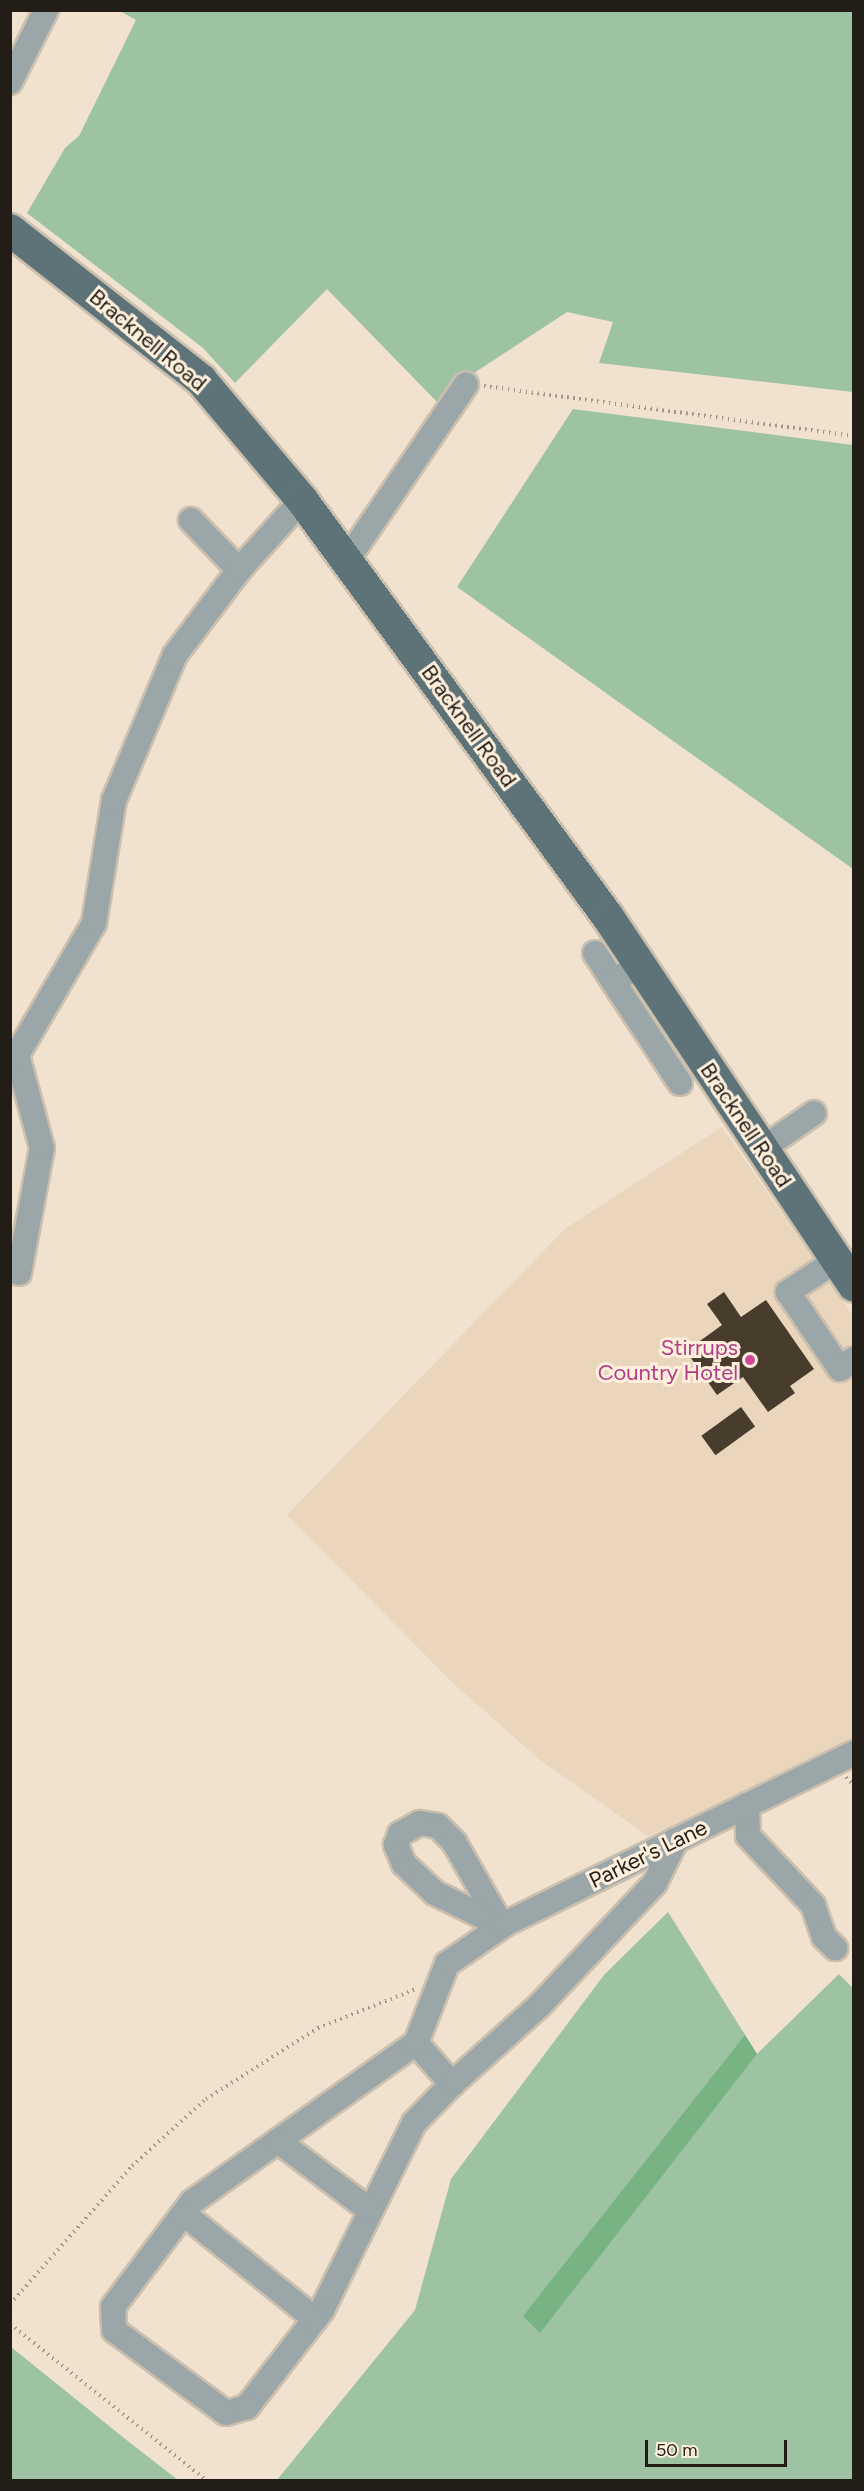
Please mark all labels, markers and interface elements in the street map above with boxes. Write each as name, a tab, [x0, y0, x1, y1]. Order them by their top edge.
street label: Bracknell Road	[84, 283, 212, 397]
street label: Bracknell Road	[416, 660, 522, 792]
street label: Bracknell Road	[695, 1058, 797, 1192]
place label: Stirrups Country Hotel	[598, 1334, 738, 1386]
marker: Stirrups Country Hotel	[743, 1353, 757, 1367]
street label: Parker's Lane	[585, 1814, 711, 1894]
scale bar	[648, 2428, 790, 2466]
text: 50 m	[656, 2439, 698, 2461]

